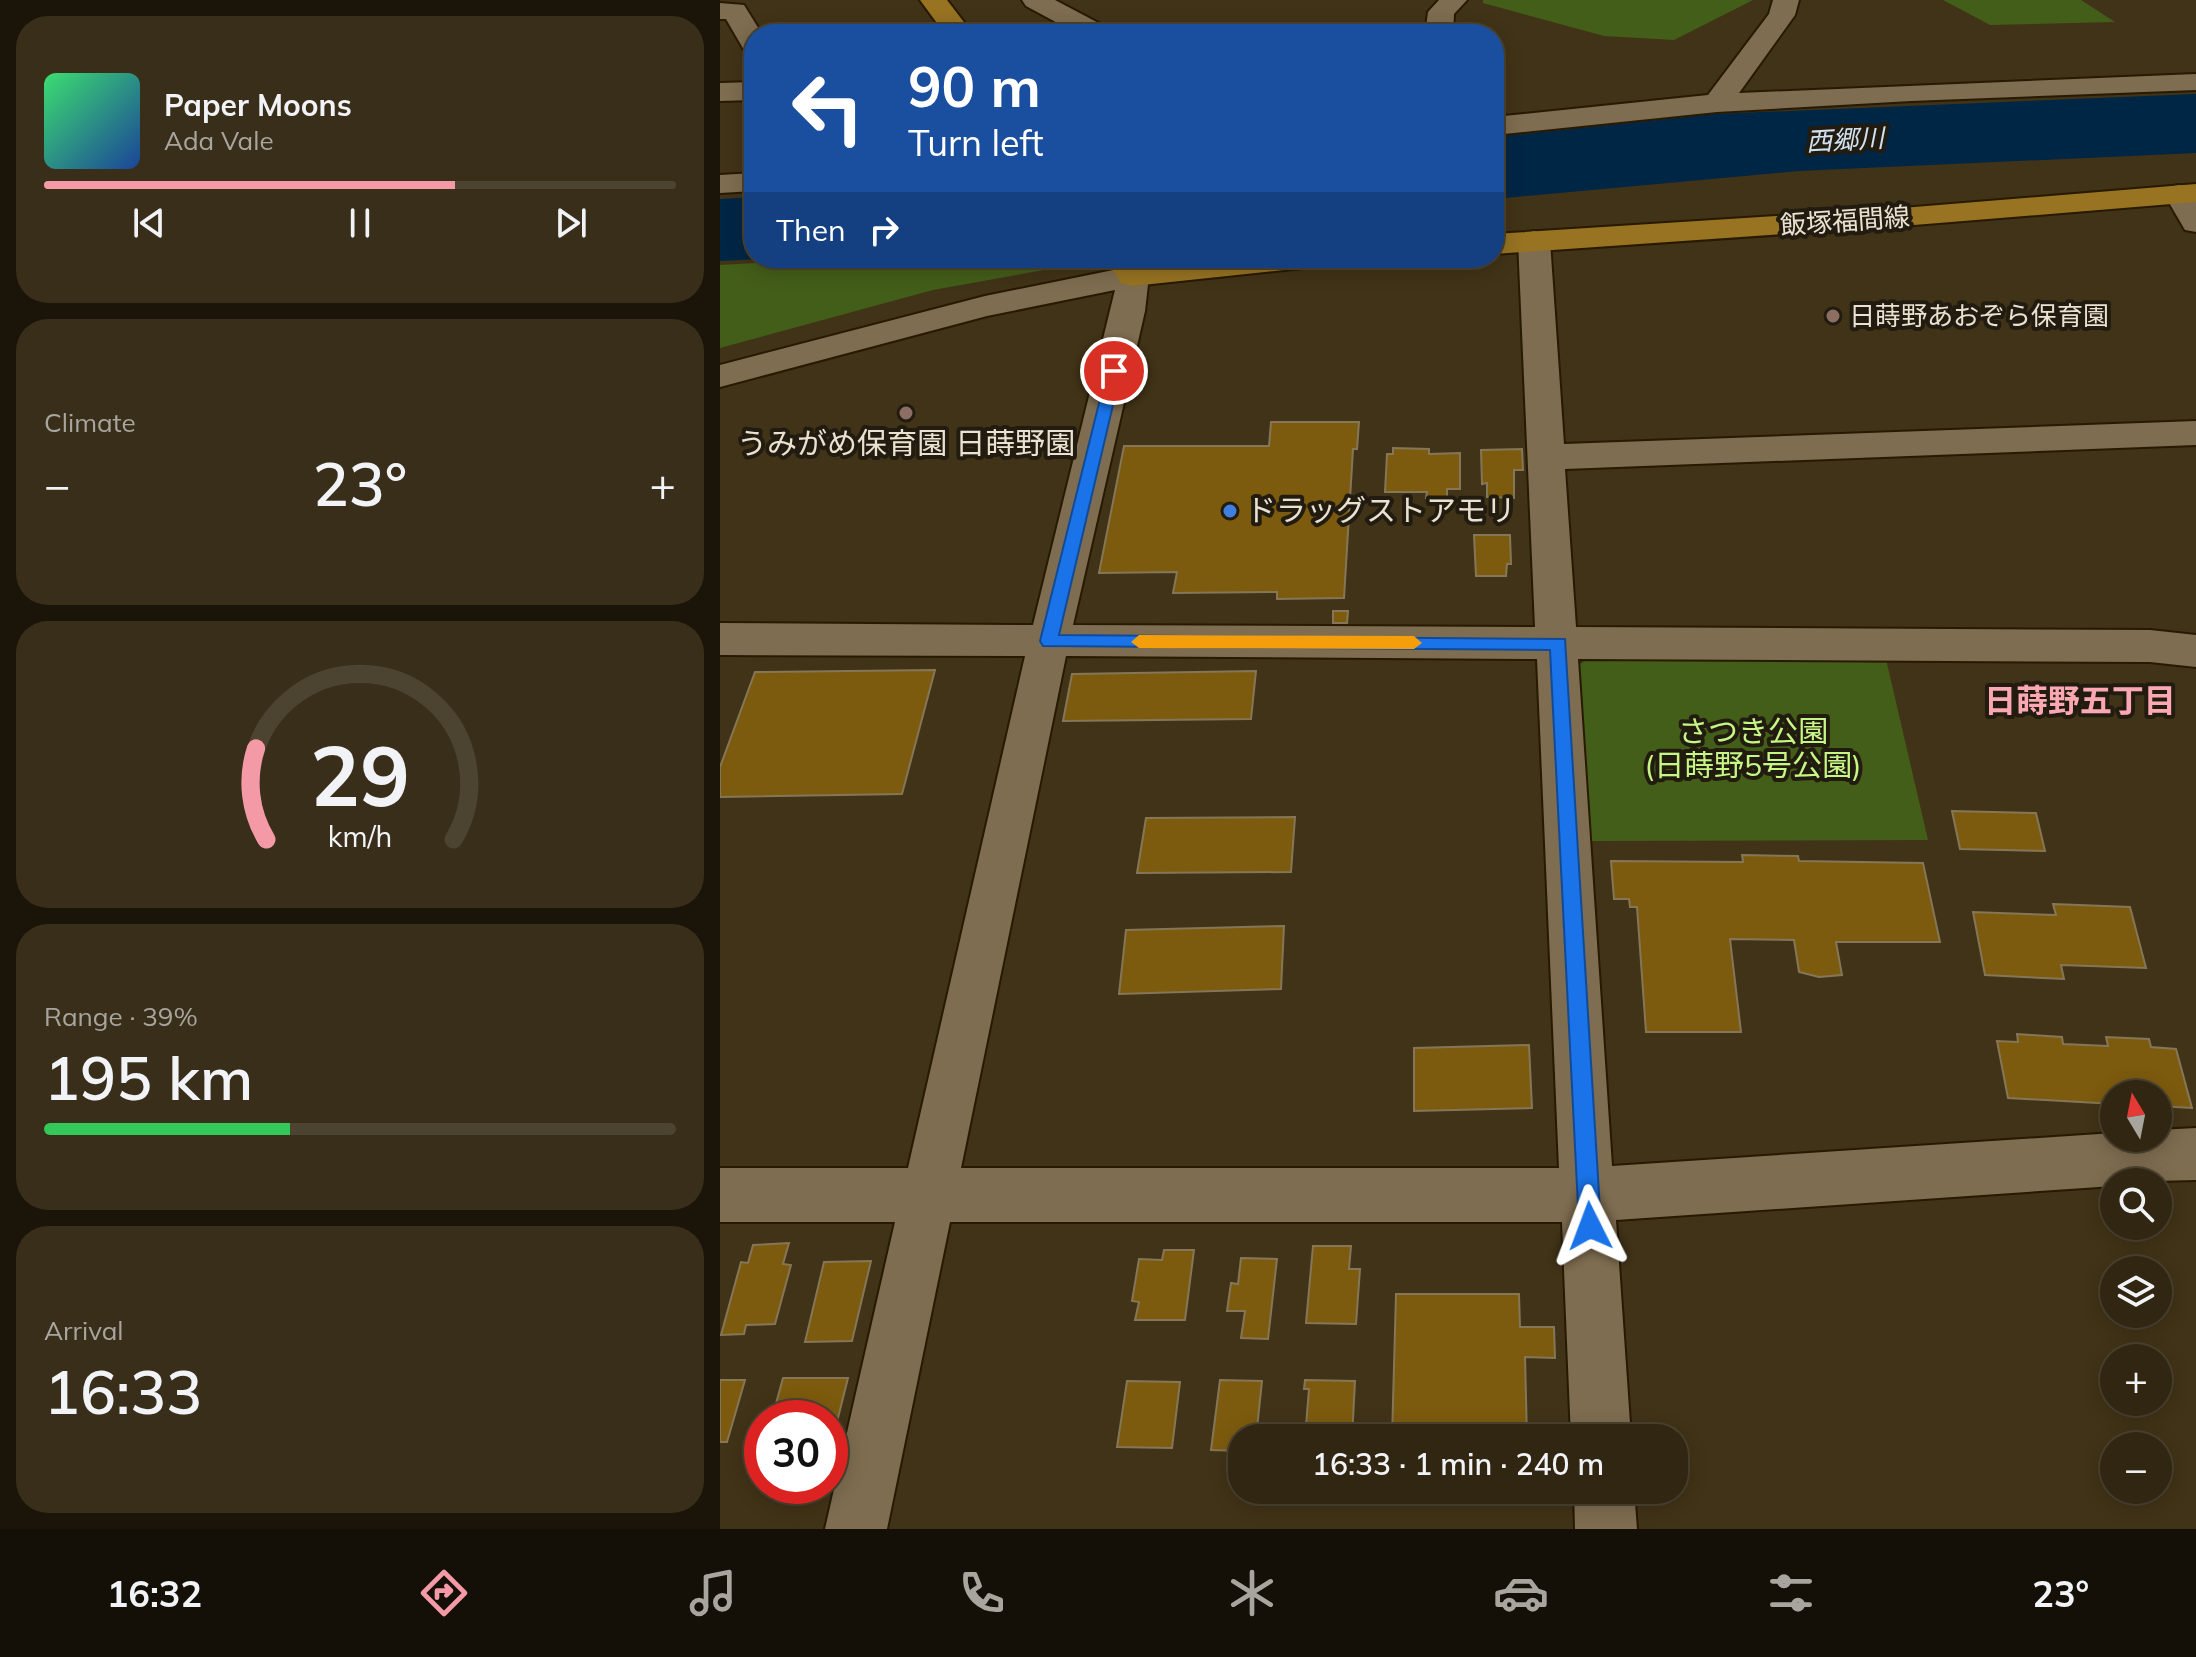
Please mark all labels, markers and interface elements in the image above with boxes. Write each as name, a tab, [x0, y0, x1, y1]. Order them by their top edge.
text: 90 m	[908, 51, 1041, 121]
icon: left	[776, 56, 880, 160]
text: Paper Moons	[164, 86, 352, 124]
text: Turn left	[908, 120, 1044, 165]
water label: 西郷川	[1805, 121, 1888, 158]
text: Ada Vale	[164, 124, 274, 157]
street label: 飯塚福間線	[1779, 200, 1911, 241]
icon: previous	[127, 201, 171, 245]
icon: pause	[338, 201, 382, 245]
icon: next	[549, 201, 593, 245]
icon: right	[862, 208, 906, 252]
text: Then	[776, 211, 846, 249]
place label: 日蒔野あおぞら保育園	[1849, 299, 2109, 332]
marker: 日蒔野あおぞら保育園	[1824, 307, 1842, 325]
pin	[1080, 337, 1148, 405]
icon: arrive	[1092, 349, 1136, 393]
marker: うみがめ保育園 日蒔野園	[897, 404, 915, 422]
text: Climate	[44, 406, 136, 439]
place label: うみがめ保育園 日蒔野園	[737, 424, 1075, 462]
text: 23°	[313, 446, 407, 521]
text: −	[44, 457, 70, 512]
text: +	[650, 457, 676, 512]
place label: ドラッグストアモリ	[1246, 491, 1516, 529]
marker: ドラッグストアモリ	[1221, 502, 1239, 520]
district label: 日蒔野五丁目	[1984, 680, 2176, 720]
park label: さつき公園 (日蒔野5号公園)	[1644, 712, 1862, 784]
text: 29	[310, 722, 410, 827]
text: km/h	[328, 819, 392, 855]
text: Range · 39%	[44, 1000, 198, 1033]
text: 195 km	[44, 1040, 253, 1115]
north arrow	[2100, 1080, 2172, 1152]
map controls	[2100, 1080, 2172, 1504]
button: search	[2100, 1168, 2172, 1240]
position arrow	[1548, 1184, 1632, 1268]
button: layers	[2100, 1256, 2172, 1328]
text: Arrival	[44, 1314, 124, 1347]
button: +	[2100, 1344, 2172, 1416]
text: 16:33	[44, 1354, 202, 1429]
speed limit sign: 30	[744, 1400, 848, 1504]
button: −	[2100, 1432, 2172, 1504]
text: 16:33 · 1 min · 240 m	[1312, 1445, 1604, 1483]
icon: directions	[416, 1565, 472, 1621]
icon: music	[685, 1565, 741, 1621]
icon: phone	[954, 1565, 1010, 1621]
icon: climate	[1224, 1565, 1280, 1621]
icon: car	[1493, 1565, 1549, 1621]
icon: filters	[1763, 1565, 1819, 1621]
text: 16:32	[107, 1571, 202, 1616]
text: 23°	[2032, 1571, 2089, 1616]

